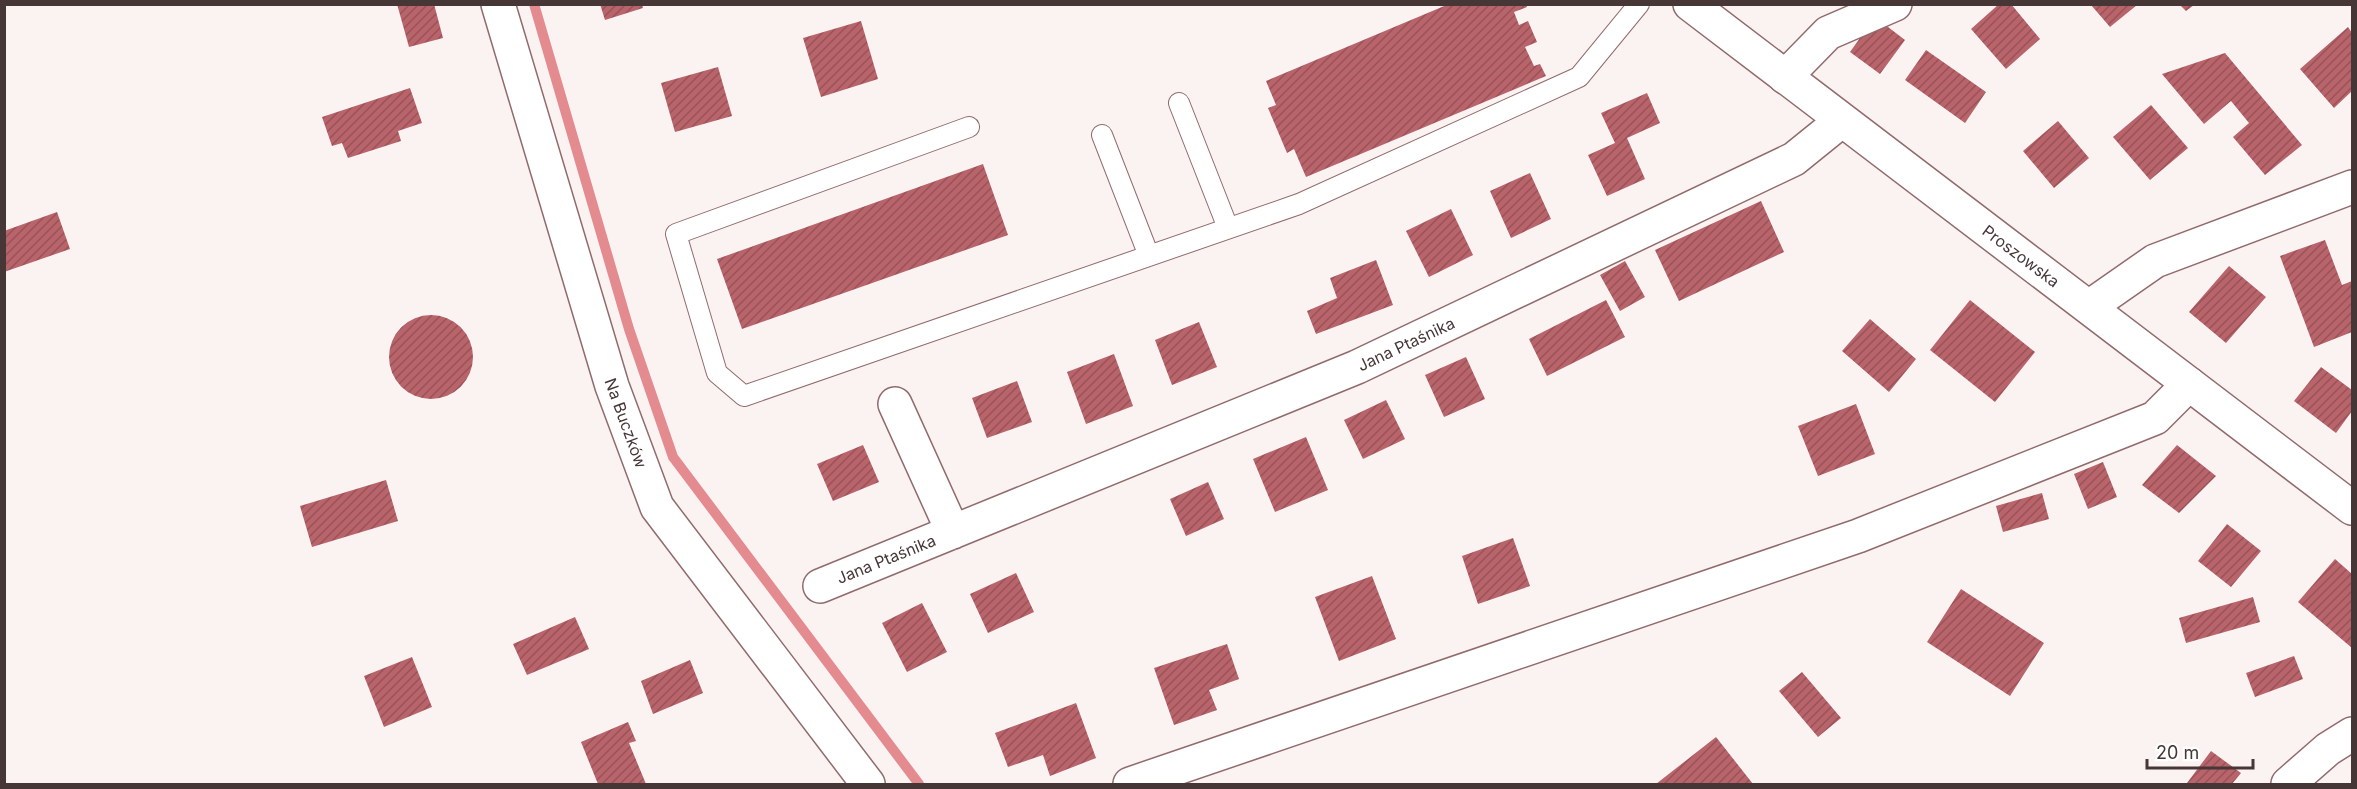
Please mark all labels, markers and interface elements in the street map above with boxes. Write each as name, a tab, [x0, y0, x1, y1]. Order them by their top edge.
street label: Proszowska	[1979, 221, 2063, 291]
street label: Jana Ptaśnika	[1354, 313, 1458, 375]
street label: Na Buczków	[601, 375, 651, 471]
street label: Jana Ptaśnika	[834, 530, 938, 588]
scale bar	[2147, 732, 2254, 770]
text: 20 m	[2156, 742, 2199, 763]

